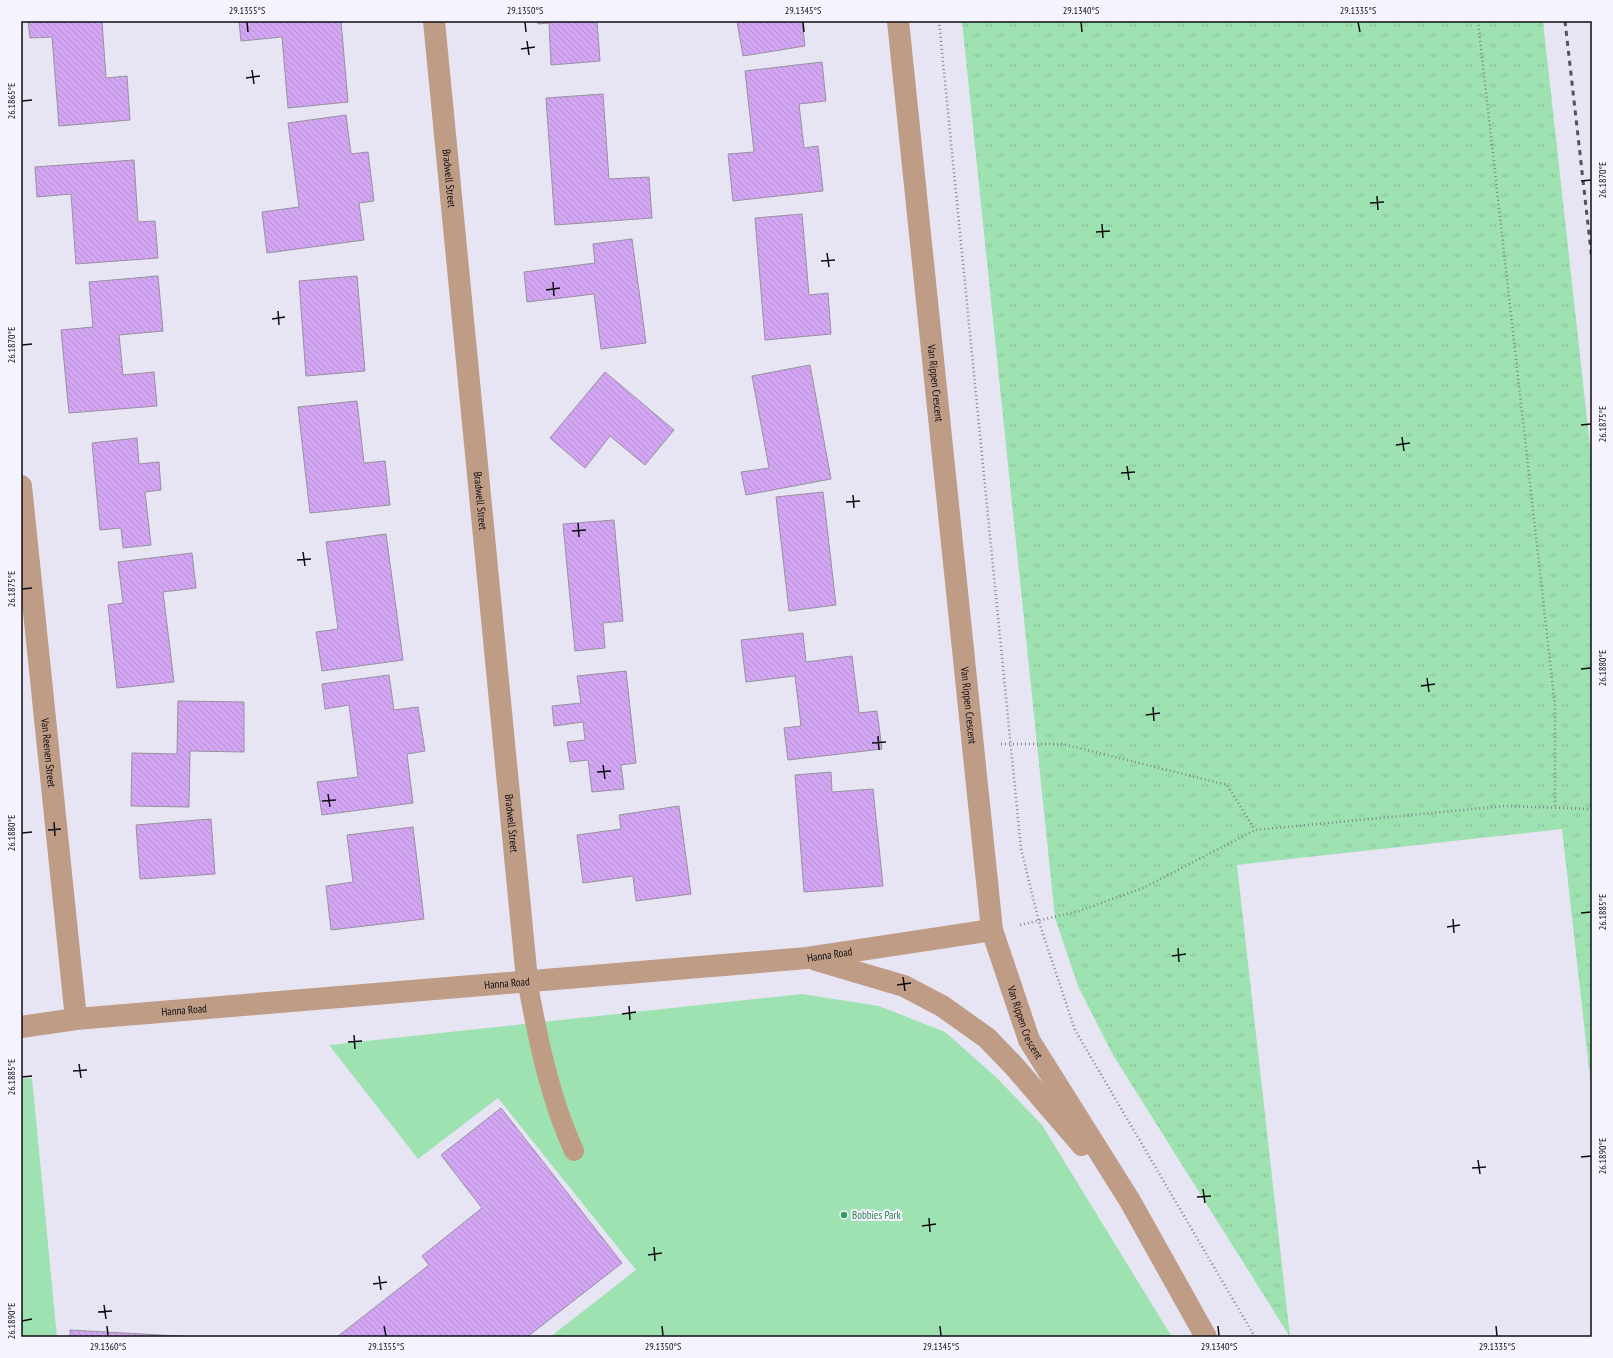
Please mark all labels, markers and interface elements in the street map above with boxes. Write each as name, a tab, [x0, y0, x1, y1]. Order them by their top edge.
text: 29.1355°S	[229, 4, 265, 17]
text: 29.1350°S	[507, 4, 543, 17]
text: 29.1345°S	[785, 4, 821, 17]
text: 29.1340°S	[1063, 4, 1099, 17]
text: 29.1335°S	[1340, 4, 1376, 17]
text: 26.1865°E	[5, 83, 18, 119]
street label: Bradwell Street	[439, 148, 459, 208]
text: 26.1870°E	[1596, 162, 1609, 198]
text: 26.1870°E	[5, 327, 18, 363]
street label: Van Rippen Crescent	[924, 343, 946, 422]
text: 26.1875°E	[1596, 406, 1609, 442]
street label: Bradwell Street	[471, 471, 490, 531]
text: 26.1875°E	[5, 571, 18, 607]
text: 26.1880°E	[1596, 650, 1609, 686]
street label: Van Rippen Crescent	[958, 665, 980, 745]
street label: Van Reenen Street	[38, 716, 59, 788]
street label: Bradwell Street	[502, 793, 522, 853]
text: 26.1880°E	[5, 815, 18, 851]
text: 26.1885°E	[1596, 894, 1609, 930]
street label: Hanna Road	[806, 944, 853, 965]
street label: Hanna Road	[484, 974, 530, 992]
street label: Van Rippen Crescent	[1004, 983, 1046, 1061]
street label: Hanna Road	[161, 1001, 208, 1019]
text: 26.1885°E	[5, 1059, 18, 1095]
text: 26.1890°E	[1596, 1138, 1609, 1174]
place label: Bobbies Park	[852, 1208, 902, 1222]
marker: Bobbies Park	[839, 1210, 849, 1220]
text: 26.1890°E	[5, 1303, 18, 1339]
text: 29.1360°S	[90, 1340, 126, 1353]
text: 29.1355°S	[368, 1340, 404, 1353]
text: 29.1350°S	[645, 1340, 681, 1353]
text: 29.1345°S	[923, 1340, 959, 1353]
text: 29.1340°S	[1201, 1340, 1237, 1353]
text: 29.1335°S	[1479, 1340, 1515, 1353]

